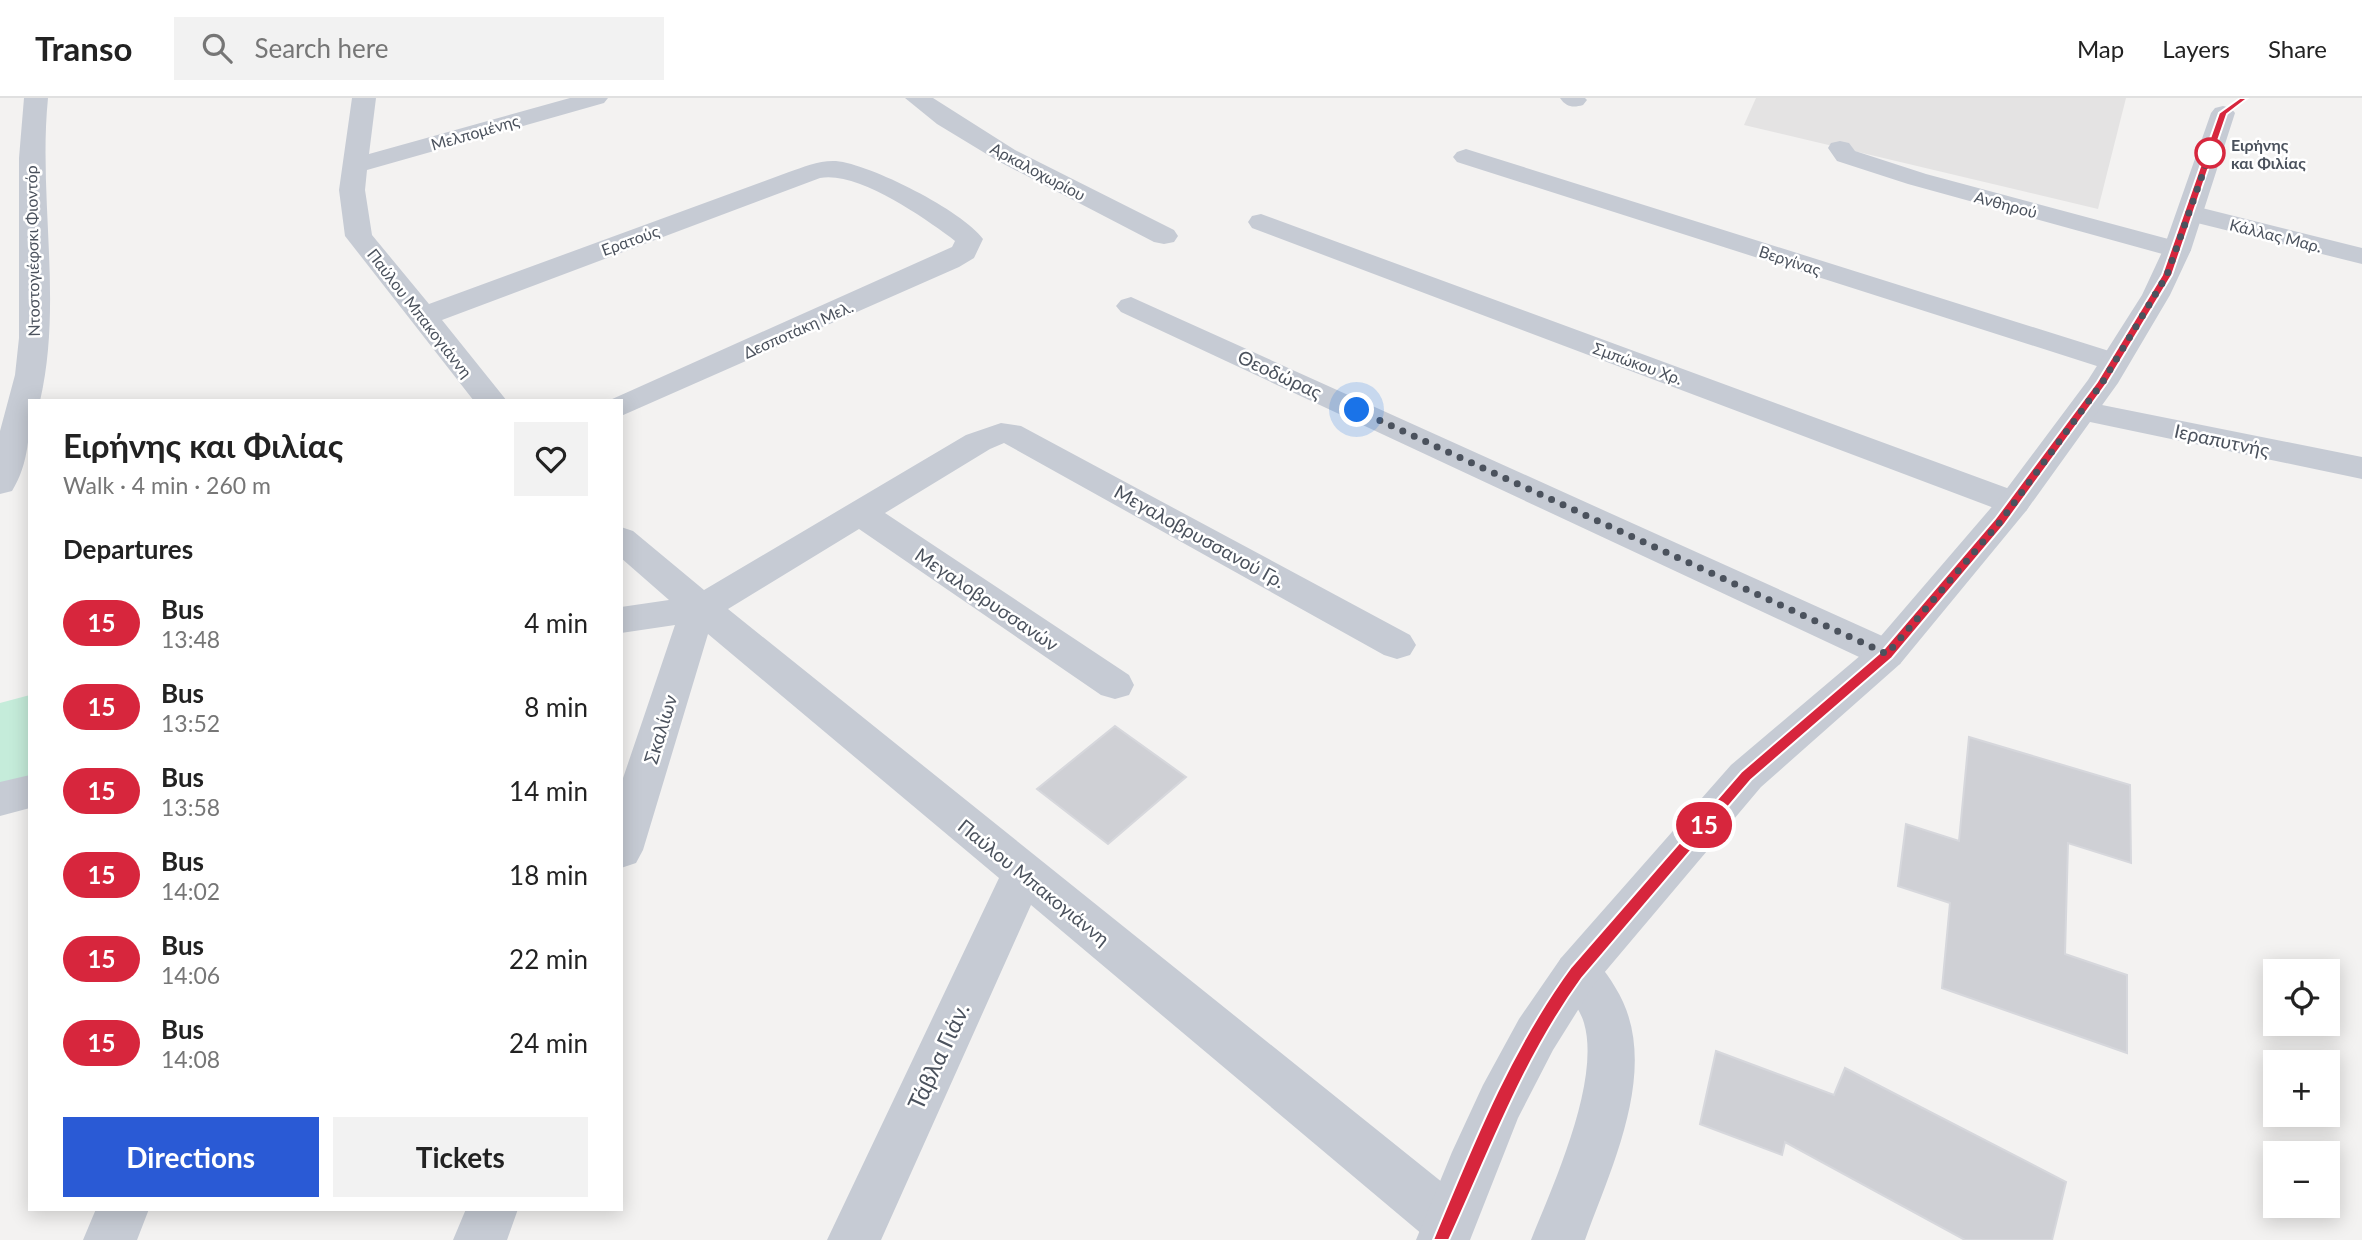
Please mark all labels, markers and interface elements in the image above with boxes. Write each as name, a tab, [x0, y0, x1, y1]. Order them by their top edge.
search box	[174, 17, 664, 80]
text: Transo	[35, 28, 132, 68]
icon: search	[198, 29, 236, 67]
text: Search here	[254, 32, 388, 64]
text: Map	[2077, 34, 2124, 63]
text: Layers	[2162, 34, 2230, 63]
text: Share	[2268, 34, 2327, 63]
street label: Μελπομένης	[429, 110, 522, 154]
place label: Ειρήνης και Φιλίας	[2231, 135, 2306, 172]
street label: Αρκαλοχωρίου	[987, 138, 1089, 204]
marker: Ειρήνης και Φιλίας	[2195, 138, 2225, 168]
street label: Ντοστογιέφσκι Φιοντόρ	[21, 165, 43, 337]
street label: Ανθηρού	[1973, 187, 2039, 221]
street label: Κάλλας Μαρ.	[2228, 214, 2324, 256]
street label: Ερατούς	[599, 221, 662, 259]
street label: Βεργίνας	[1757, 241, 1824, 279]
street label: Παύλου Μπακογιάννη	[364, 245, 476, 381]
street label: Δεσποτάκη Μελ.	[740, 296, 856, 362]
street label: Σμπώκου Χρ.	[1591, 338, 1685, 388]
street label: Θεοδώρας	[1234, 345, 1326, 404]
your location	[1339, 392, 1374, 427]
street label: Ιεραπυτνής	[2172, 419, 2272, 461]
button: heart	[514, 422, 588, 496]
text: Ειρήνης και Φιλίας	[63, 425, 343, 465]
text: Walk · 4 min · 260 m	[63, 471, 271, 499]
street label: Μεγαλοβρυσσανού Γρ.	[1111, 479, 1289, 593]
text: Departures	[63, 533, 193, 565]
street label: Μεγαλοβρυσσανών	[911, 543, 1063, 656]
text: Bus	[161, 593, 204, 625]
text: 4 min	[524, 607, 588, 639]
text: 15	[88, 608, 115, 637]
text: 13:48	[161, 625, 220, 653]
text: Bus	[161, 677, 204, 709]
text: 8 min	[524, 691, 588, 723]
street label: Σκαλίων	[639, 691, 681, 766]
text: 15	[88, 692, 115, 721]
text: 13:52	[161, 709, 220, 737]
text: Bus	[161, 761, 204, 793]
text: 14 min	[509, 775, 588, 807]
text: 15	[88, 776, 115, 805]
text: 13:58	[161, 793, 220, 821]
line badge: 15	[1672, 802, 1736, 848]
text: 15	[1690, 810, 1718, 839]
street label: Παύλου Μπακογιάννη	[954, 814, 1114, 950]
text: Bus	[161, 845, 204, 877]
text: 18 min	[509, 859, 588, 891]
text: 15	[88, 860, 115, 889]
text: 14:02	[161, 877, 220, 905]
text: Bus	[161, 929, 204, 961]
text: 22 min	[509, 943, 588, 975]
text: 15	[88, 944, 115, 973]
map controls	[2263, 959, 2340, 1218]
button: locate	[2263, 959, 2340, 1036]
text: 14:06	[161, 961, 220, 989]
street label: Τάβλα Γιάν.	[901, 998, 975, 1114]
text: Bus	[161, 1013, 204, 1045]
text: 24 min	[509, 1027, 588, 1059]
text: 15	[88, 1028, 115, 1057]
text: 14:08	[161, 1045, 220, 1073]
button: +	[2263, 1050, 2340, 1127]
button: Directions	[63, 1117, 319, 1197]
button: Tickets	[333, 1117, 588, 1197]
button: −	[2263, 1141, 2340, 1218]

